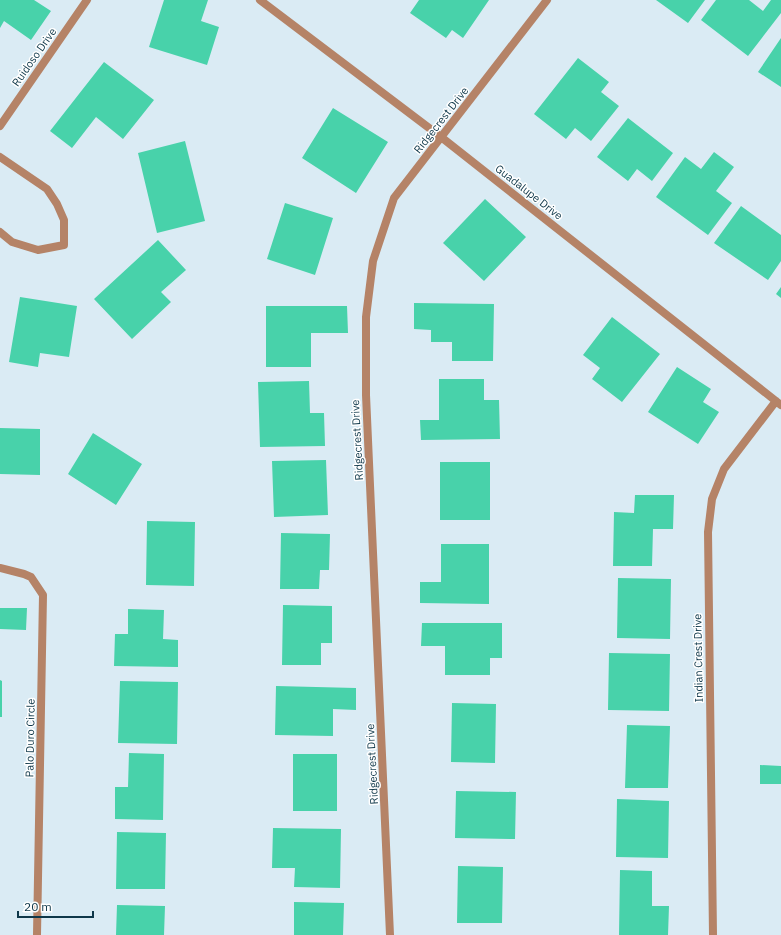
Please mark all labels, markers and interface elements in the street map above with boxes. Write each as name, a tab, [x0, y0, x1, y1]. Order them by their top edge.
street label: Ruidoso Drive	[9, 25, 59, 89]
street label: Ridgecrest Drive	[411, 84, 471, 156]
street label: Guadalupe Drive	[492, 161, 566, 223]
street label: Ridgecrest Drive	[348, 399, 366, 481]
street label: Indian Crest Drive	[690, 614, 706, 702]
street label: Palo Duro Circle	[22, 699, 38, 777]
street label: Ridgecrest Drive	[363, 723, 381, 805]
scale bar	[18, 893, 93, 919]
text: 20 m	[24, 899, 52, 914]

